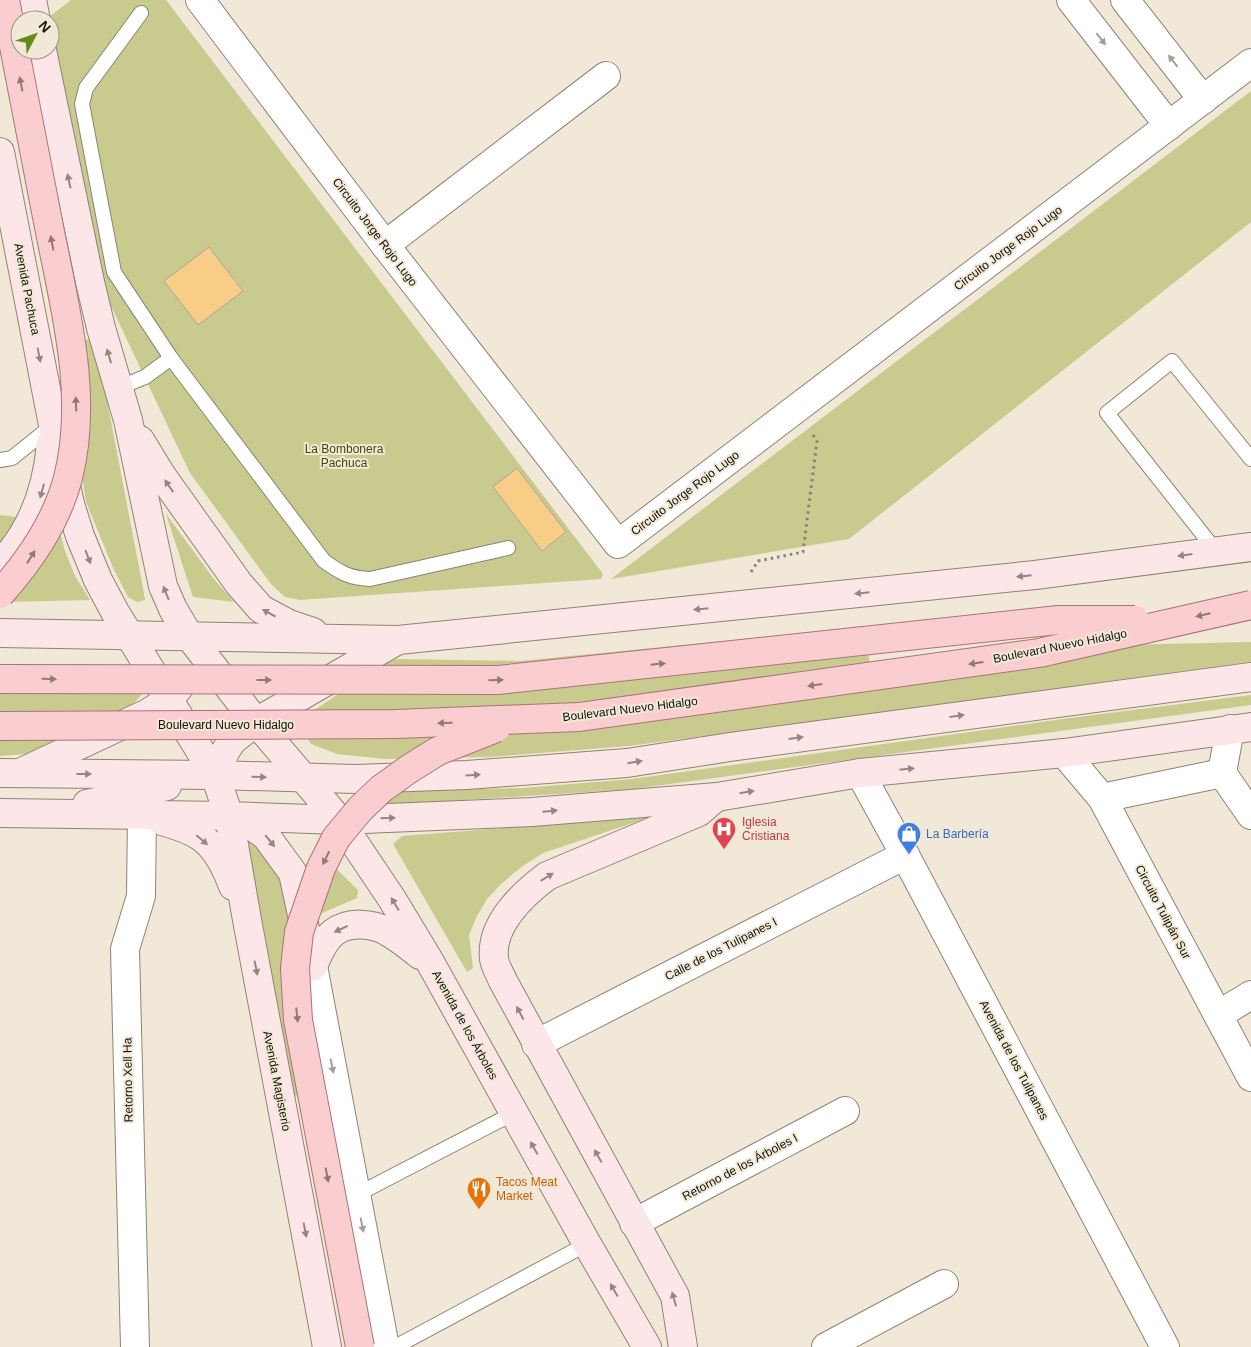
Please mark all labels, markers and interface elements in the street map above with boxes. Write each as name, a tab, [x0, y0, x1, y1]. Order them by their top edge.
north arrow	[10, 10, 60, 60]
text: N	[35, 17, 54, 36]
one-way arrow	[1096, 32, 1106, 46]
one-way arrow	[1168, 54, 1178, 68]
one-way arrow	[17, 75, 25, 91]
one-way arrow	[65, 173, 73, 188]
street label: Circuito Jorge Rojo Lugo	[330, 175, 421, 289]
street label: Circuito Jorge Rojo Lugo	[951, 202, 1065, 293]
one-way arrow	[48, 236, 56, 251]
street label: Avenida Pachuca	[11, 242, 43, 336]
one-way arrow	[36, 347, 44, 363]
one-way arrow	[105, 349, 113, 364]
one-way arrow	[71, 395, 79, 411]
park label: La Bombonera Pachuca	[305, 442, 384, 470]
street label: Circuito Jorge Rojo Lugo	[628, 447, 742, 538]
one-way arrow	[164, 480, 174, 493]
one-way arrow	[38, 483, 46, 498]
one-way arrow	[26, 550, 35, 563]
one-way arrow	[84, 550, 92, 565]
one-way arrow	[1177, 551, 1193, 559]
one-way arrow	[1016, 572, 1032, 580]
one-way arrow	[162, 586, 170, 600]
one-way arrow	[854, 589, 870, 597]
one-way arrow	[692, 605, 708, 613]
one-way arrow	[262, 609, 277, 617]
one-way arrow	[1196, 611, 1211, 619]
street label: Boulevard Nuevo Hidalgo	[992, 626, 1128, 666]
one-way arrow	[650, 659, 666, 667]
one-way arrow	[968, 659, 984, 667]
one-way arrow	[41, 675, 57, 683]
one-way arrow	[256, 676, 272, 684]
one-way arrow	[488, 676, 504, 684]
one-way arrow	[807, 681, 823, 689]
street label: Boulevard Nuevo Hidalgo	[562, 694, 699, 724]
one-way arrow	[949, 712, 965, 720]
street label: Boulevard Nuevo Hidalgo	[158, 718, 294, 732]
one-way arrow	[437, 719, 453, 727]
one-way arrow	[788, 734, 804, 742]
one-way arrow	[628, 758, 644, 766]
one-way arrow	[900, 765, 916, 773]
one-way arrow	[76, 770, 92, 778]
one-way arrow	[465, 770, 481, 778]
one-way arrow	[251, 773, 267, 781]
one-way arrow	[739, 787, 755, 795]
one-way arrow	[542, 806, 558, 814]
one-way arrow	[380, 814, 396, 822]
place label: Iglesia Cristiana	[742, 815, 790, 843]
hospital icon: Iglesia Cristiana	[711, 816, 737, 850]
shop icon: La Barbería	[896, 821, 922, 855]
place label: La Barbería	[926, 827, 989, 841]
one-way arrow	[196, 834, 209, 845]
one-way arrow	[264, 835, 275, 848]
one-way arrow	[322, 850, 330, 865]
street label: Circuito Tulipán Sur	[1132, 862, 1194, 962]
one-way arrow	[540, 873, 553, 882]
one-way arrow	[390, 897, 400, 910]
street label: Calle de los Tulipanes I	[663, 915, 779, 983]
one-way arrow	[334, 926, 348, 934]
one-way arrow	[252, 960, 260, 976]
street label: Avenida de los Árboles	[429, 968, 502, 1082]
street label: Avenida de los Tulipanes	[977, 998, 1051, 1122]
one-way arrow	[516, 1006, 524, 1021]
one-way arrow	[293, 1007, 301, 1023]
street label: Avenida Magisterio	[260, 1030, 294, 1133]
street label: Retorno Xell Ha	[120, 1037, 136, 1122]
one-way arrow	[328, 1058, 336, 1073]
street label: Retorno de los Árboles I	[679, 1130, 800, 1203]
one-way arrow	[530, 1141, 538, 1156]
one-way arrow	[593, 1150, 602, 1163]
one-way arrow	[323, 1167, 331, 1182]
place label: Tacos Meat Market	[496, 1175, 558, 1203]
restaurant icon: Tacos Meat Market	[466, 1176, 492, 1210]
one-way arrow	[358, 1218, 366, 1233]
one-way arrow	[302, 1223, 310, 1239]
one-way arrow	[610, 1282, 618, 1297]
one-way arrow	[670, 1291, 678, 1307]

